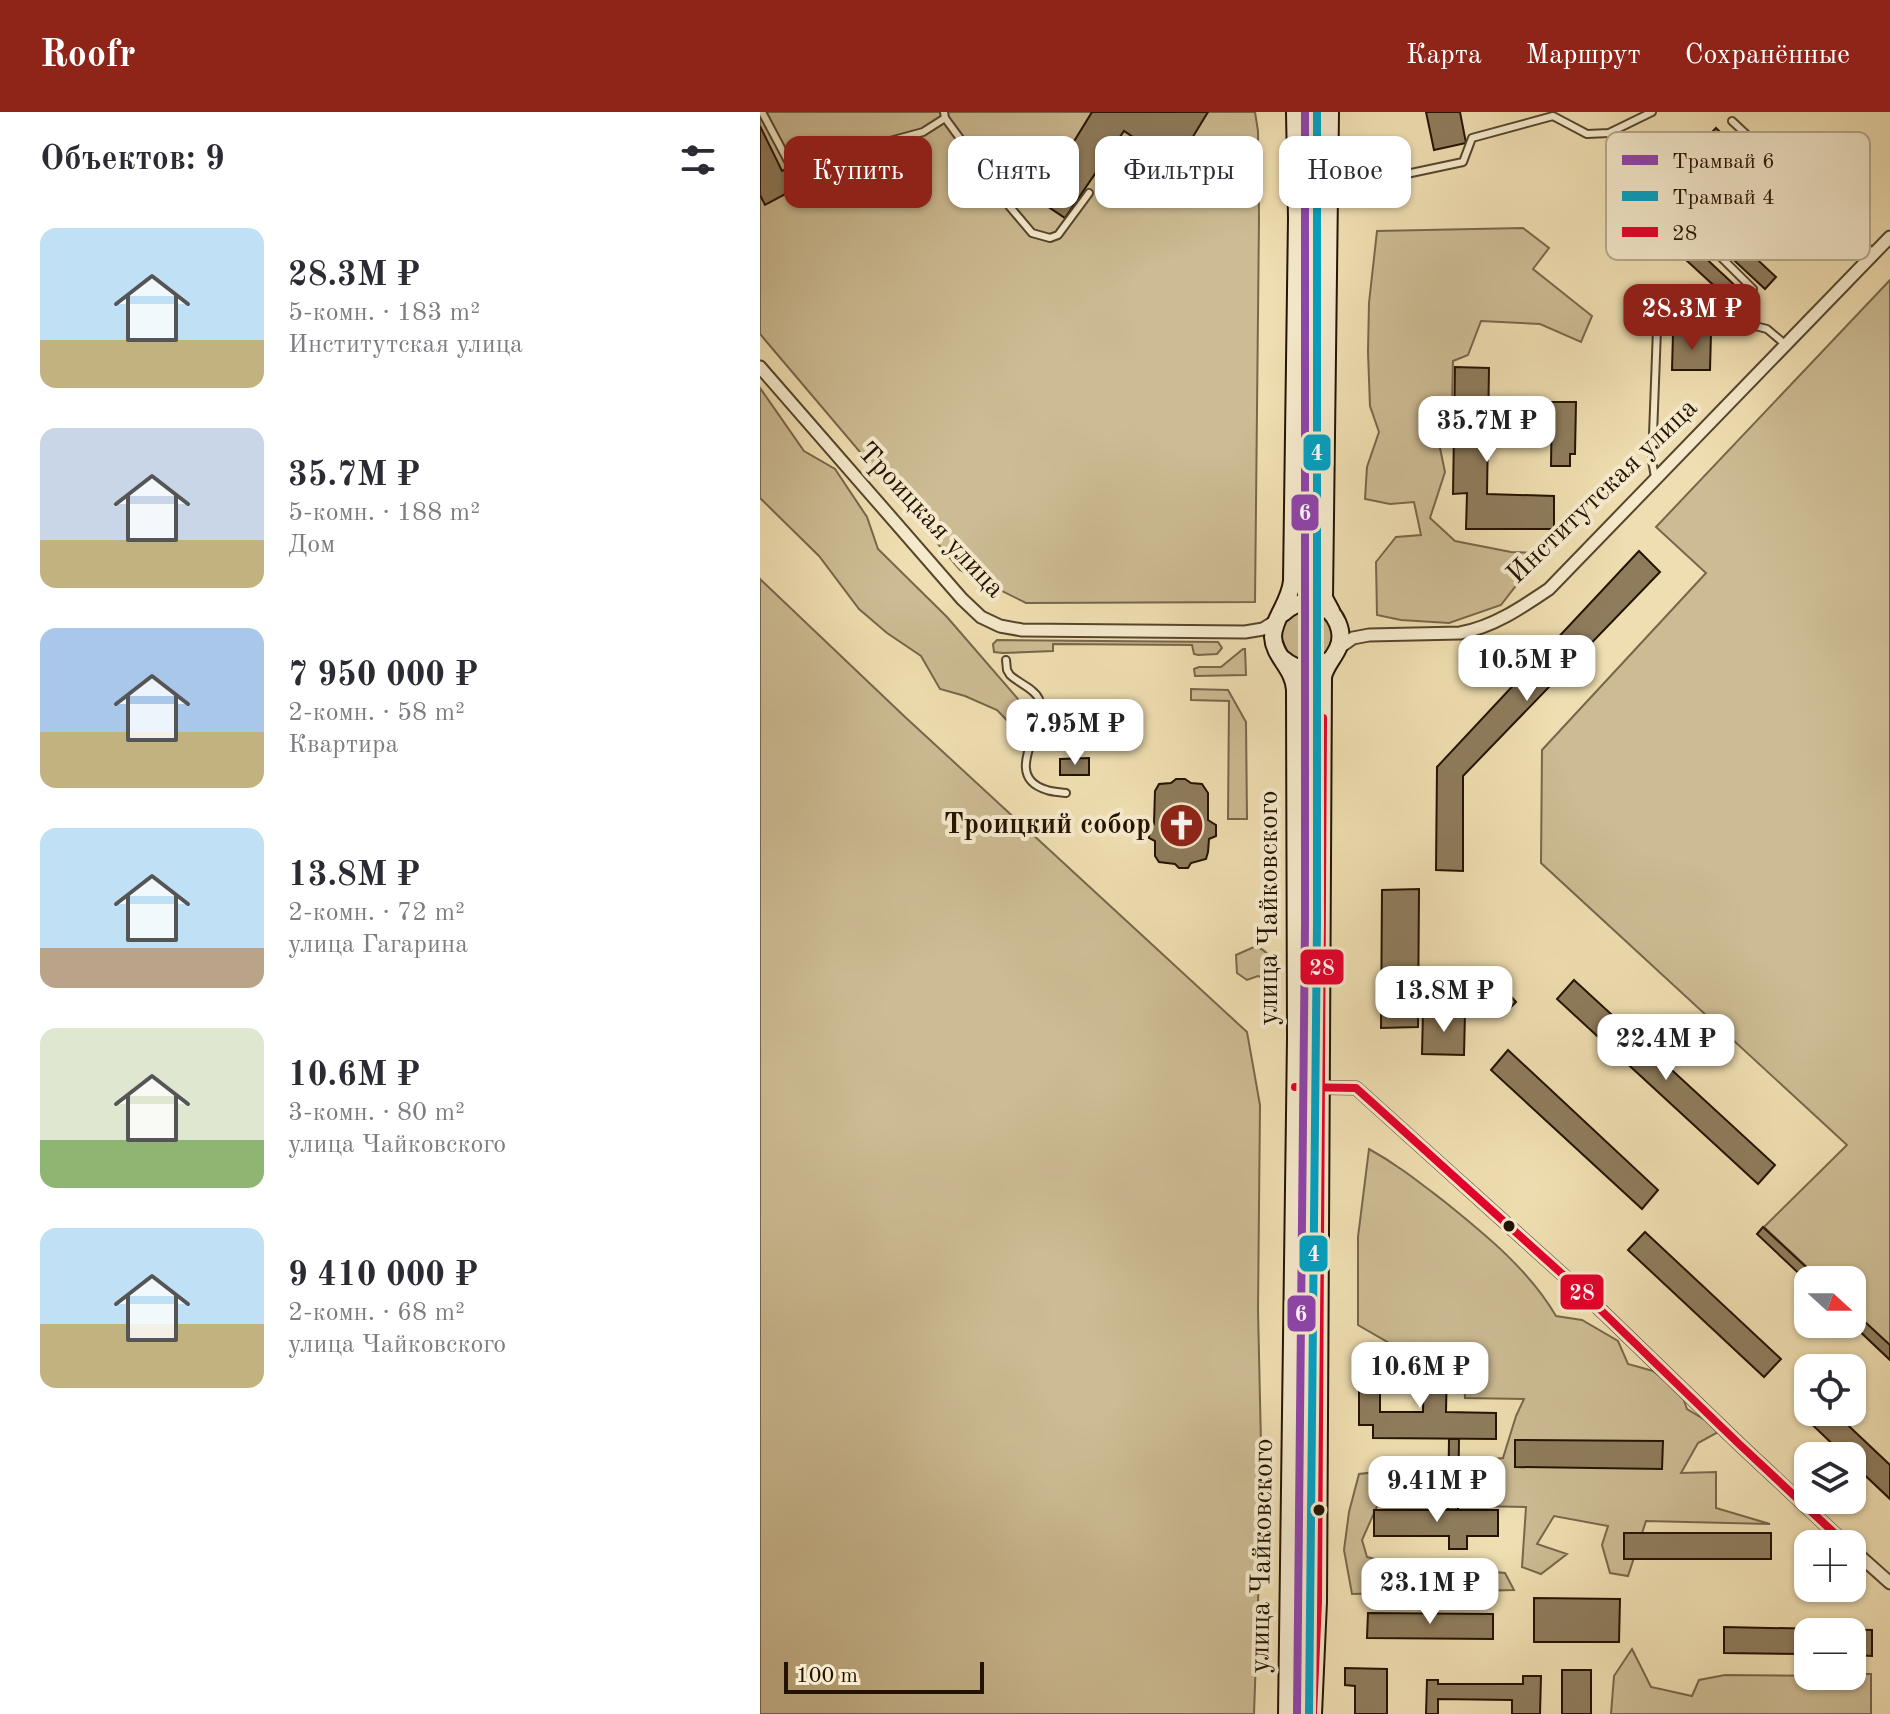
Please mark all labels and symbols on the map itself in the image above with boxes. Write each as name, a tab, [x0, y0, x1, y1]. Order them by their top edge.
legend	[1606, 132, 1870, 260]
text: Трамвай 6	[1672, 151, 1775, 173]
text: Трамвай 4	[1672, 187, 1775, 209]
text: 28	[1672, 223, 1698, 245]
pin: 28.3M ₽	[1618, 284, 1766, 352]
street label: Институтская улица	[1502, 394, 1704, 590]
pin: 35.7M ₽	[1413, 396, 1561, 464]
line badge: 4	[1302, 433, 1332, 472]
street label: Троицкая улица	[851, 438, 1009, 604]
text: 4	[1311, 443, 1323, 465]
line badge: 6	[1290, 493, 1320, 532]
text: 6	[1299, 503, 1311, 525]
pin: 10.5M ₽	[1453, 635, 1601, 703]
pin: 7.95M ₽	[1001, 699, 1149, 767]
street label: улица Чайковского	[1256, 790, 1284, 1026]
church icon: Троицкий собор	[1158, 802, 1206, 850]
place label: Троицкий собор	[944, 812, 1151, 840]
line badge: 28	[1299, 948, 1345, 986]
text: 28	[1309, 958, 1335, 980]
pin: 13.8M ₽	[1370, 966, 1518, 1034]
pin: 22.4M ₽	[1592, 1014, 1740, 1082]
unlabelled marker	[1501, 1218, 1517, 1234]
line badge: 4	[1298, 1234, 1329, 1273]
text: 4	[1308, 1244, 1320, 1266]
north arrow	[1794, 1266, 1866, 1338]
line badge: 28	[1559, 1273, 1605, 1311]
text: 28	[1569, 1283, 1595, 1305]
line badge: 6	[1286, 1294, 1317, 1333]
text: 6	[1295, 1304, 1307, 1326]
pin: 10.6M ₽	[1346, 1342, 1494, 1410]
street label: улица Чайковского	[1247, 1438, 1279, 1674]
pin: 9.41M ₽	[1363, 1456, 1511, 1524]
unlabelled marker	[1311, 1502, 1327, 1518]
pin: 23.1M ₽	[1356, 1558, 1504, 1626]
scale bar	[784, 1658, 984, 1694]

